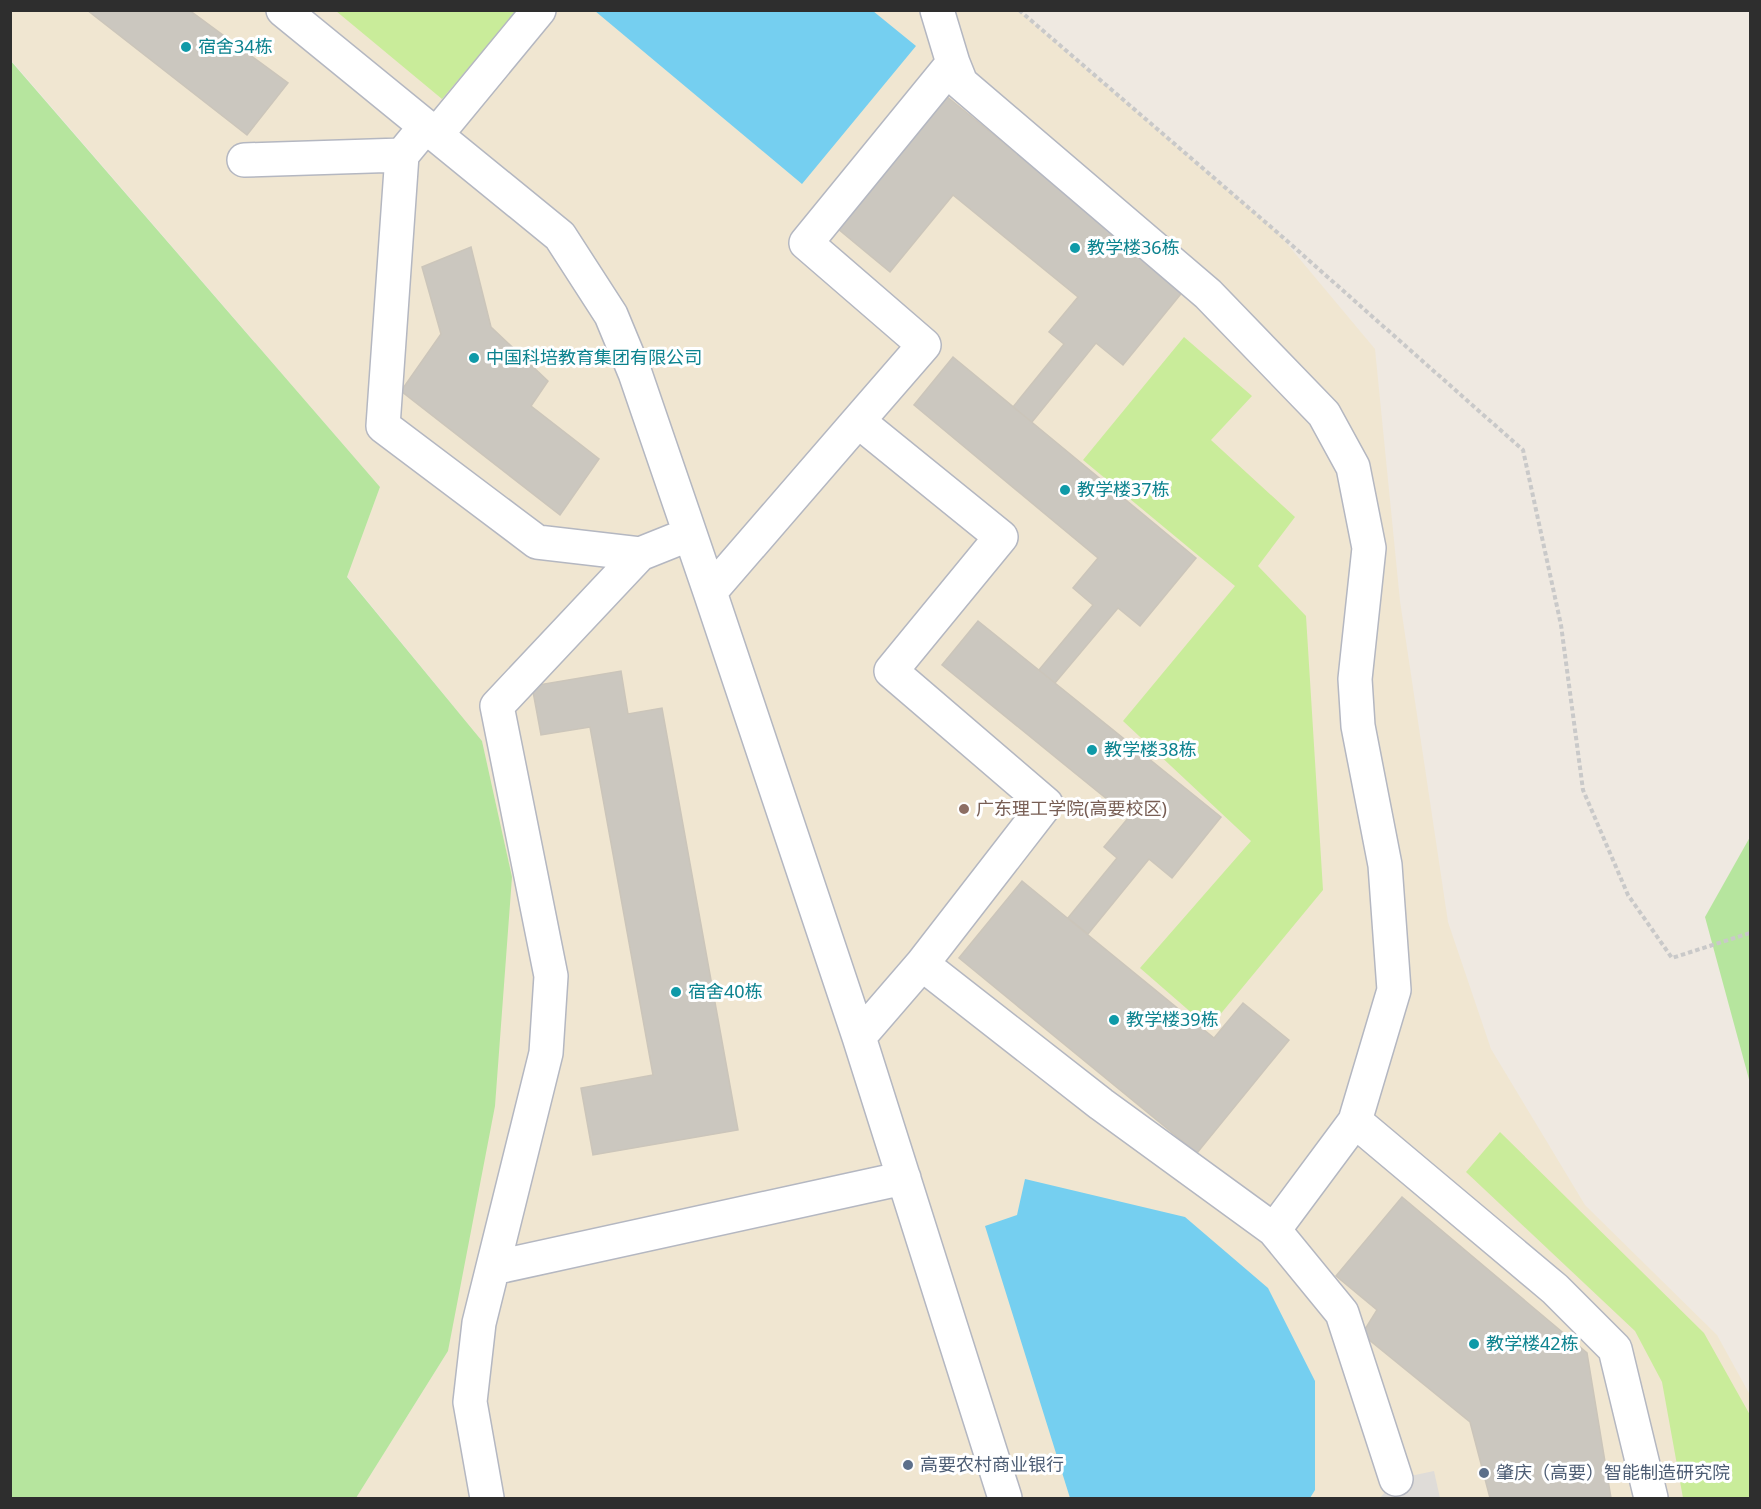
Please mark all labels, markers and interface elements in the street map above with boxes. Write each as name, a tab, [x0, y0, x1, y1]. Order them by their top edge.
place label: 宿舍34栋	[198, 34, 273, 58]
marker: 宿舍34栋	[179, 40, 193, 54]
place label: 教学楼36栋	[1087, 235, 1180, 259]
marker: 教学楼36栋	[1068, 241, 1082, 255]
place label: 中国科培教育集团有限公司	[486, 345, 702, 369]
marker: 中国科培教育集团有限公司	[467, 351, 481, 365]
place label: 教学楼37栋	[1077, 477, 1170, 501]
marker: 教学楼37栋	[1058, 483, 1072, 497]
place label: 教学楼38栋	[1104, 737, 1197, 761]
marker: 教学楼38栋	[1085, 743, 1099, 757]
place label: 广东理工学院(高要校区)	[976, 796, 1167, 820]
marker: 广东理工学院(高要校区)	[957, 802, 971, 816]
place label: 宿舍40栋	[688, 979, 763, 1003]
marker: 宿舍40栋	[669, 985, 683, 999]
place label: 教学楼39栋	[1126, 1007, 1219, 1031]
marker: 教学楼39栋	[1107, 1013, 1121, 1027]
place label: 教学楼42栋	[1486, 1331, 1579, 1355]
marker: 教学楼42栋	[1467, 1337, 1481, 1351]
place label: 高要农村商业银行	[920, 1452, 1064, 1476]
marker: 高要农村商业银行	[901, 1458, 915, 1472]
place label: 肇庆（高要）智能制造研究院	[1496, 1460, 1730, 1484]
marker: 肇庆（高要）智能制造研究院	[1477, 1466, 1491, 1480]

